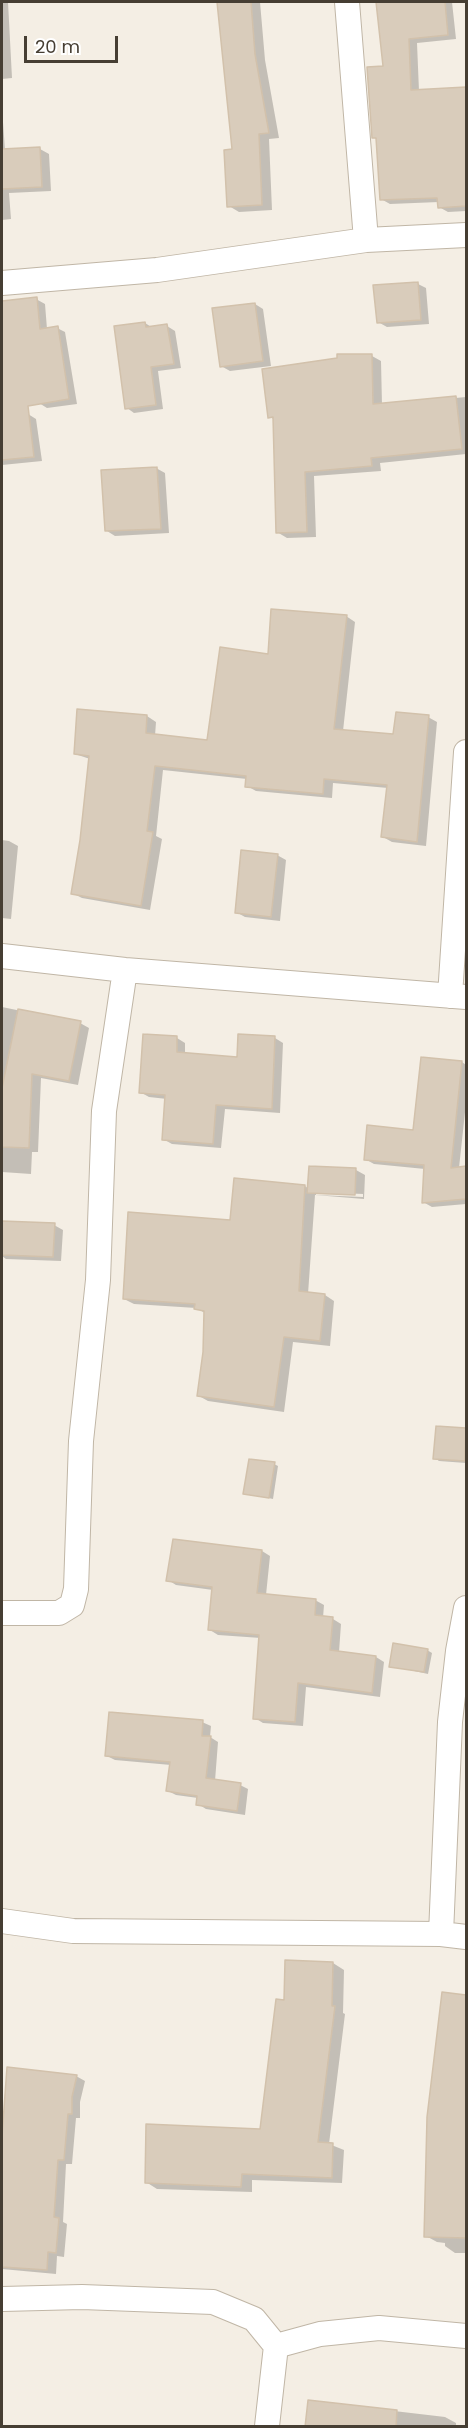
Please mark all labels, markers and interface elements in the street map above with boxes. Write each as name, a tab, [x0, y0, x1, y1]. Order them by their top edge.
scale bar	[27, 24, 122, 62]
text: 20 m	[35, 34, 80, 59]

